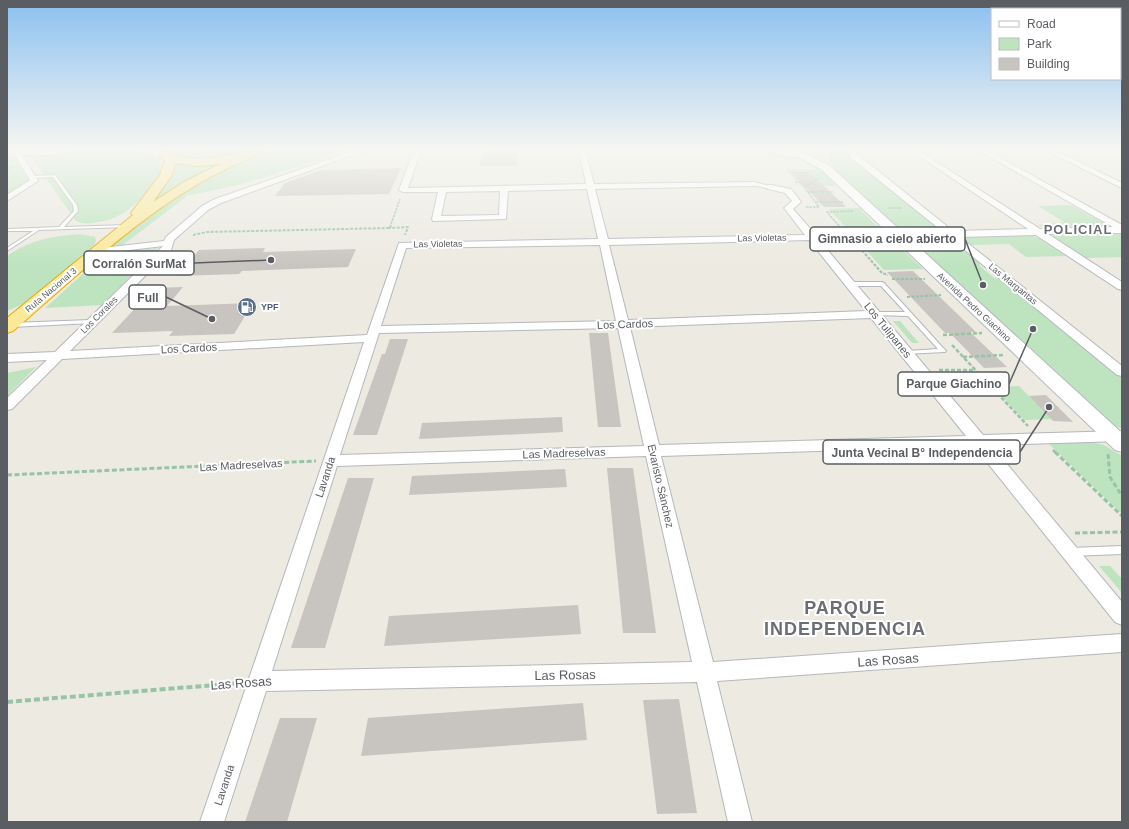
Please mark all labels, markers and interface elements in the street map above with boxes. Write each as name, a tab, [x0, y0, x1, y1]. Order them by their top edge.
legend	[991, 8, 1121, 80]
text: Road	[1027, 17, 1056, 31]
text: Park	[1027, 37, 1053, 51]
text: Building	[1027, 57, 1070, 71]
district label: POLICIAL	[1044, 222, 1112, 237]
callout: Gimnasio a cielo abierto	[810, 227, 965, 251]
text: Gimnasio a cielo abierto	[818, 232, 956, 246]
street label: Las Violetas	[737, 233, 787, 243]
street label: Las Violetas	[413, 239, 463, 249]
callout: Corralón SurMat	[84, 251, 194, 275]
text: Corralón SurMat	[92, 257, 186, 271]
street label: Las Margaritas	[987, 261, 1040, 307]
street label: Ruta Nacional 3	[23, 266, 79, 314]
street label: Avenida Pedro Giachino	[935, 270, 1013, 344]
callout: Full	[129, 285, 166, 309]
text: Full	[137, 291, 159, 305]
street label: Los Corales	[78, 294, 120, 336]
fuel station icon: YPF	[236, 296, 258, 318]
street label: Los Tulipanes	[862, 300, 914, 361]
place label: YPF	[261, 302, 279, 312]
street label: Los Cardos	[597, 317, 654, 331]
street label: Los Cardos	[161, 341, 218, 355]
callout: Parque Giachino	[898, 372, 1009, 396]
text: Parque Giachino	[906, 377, 1002, 391]
callout: Junta Vecinal B° Independencia	[823, 440, 1020, 464]
street label: Evaristo Sánchez	[646, 443, 676, 529]
street label: Las Madreselvas	[522, 446, 606, 460]
text: Junta Vecinal B° Independencia	[832, 446, 1013, 460]
street label: Lavanda	[313, 454, 337, 499]
street label: Las Madreselvas	[199, 457, 283, 473]
district label: PARQUE INDEPENDENCIA	[764, 598, 926, 639]
street label: Las Rosas	[857, 650, 920, 670]
street label: Las Rosas	[534, 667, 596, 683]
street label: Las Rosas	[210, 673, 273, 693]
street label: Lavanda	[212, 762, 236, 807]

